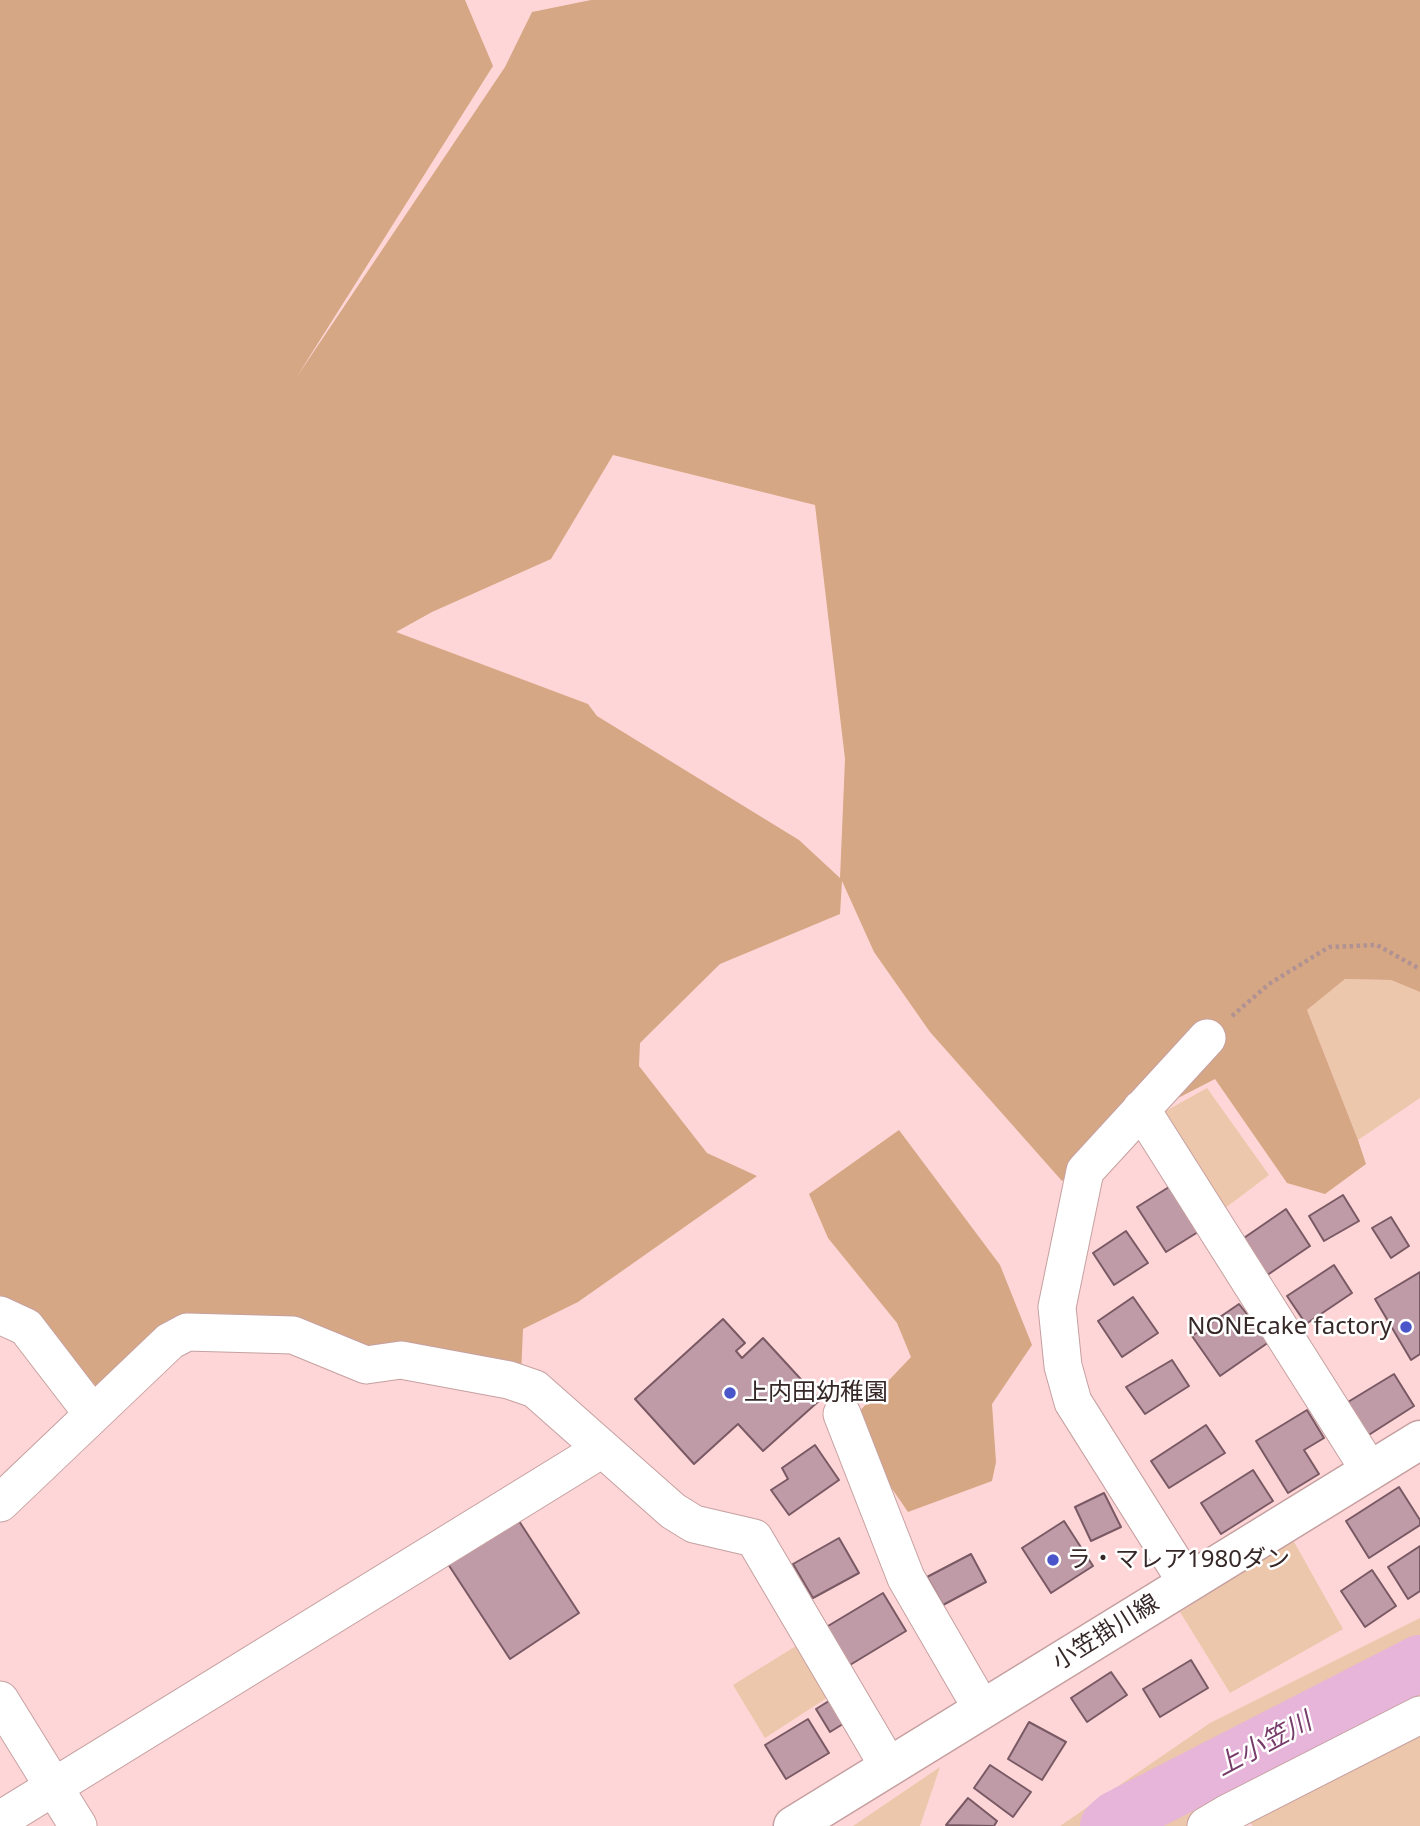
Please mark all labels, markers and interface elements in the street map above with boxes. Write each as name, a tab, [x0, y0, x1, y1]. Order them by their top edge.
place label: NONEcake factory	[1187, 1313, 1392, 1341]
marker: NONEcake factory	[1398, 1319, 1414, 1335]
place label: 上内田幼稚園	[744, 1379, 888, 1407]
marker: 上内田幼稚園	[722, 1385, 738, 1401]
place label: ラ・マレア1980ダン	[1067, 1546, 1290, 1574]
marker: ラ・マレア1980ダン	[1045, 1552, 1061, 1568]
street label: 小笠掛川線	[1047, 1589, 1165, 1677]
water label: 上小笠川	[1211, 1707, 1317, 1783]

